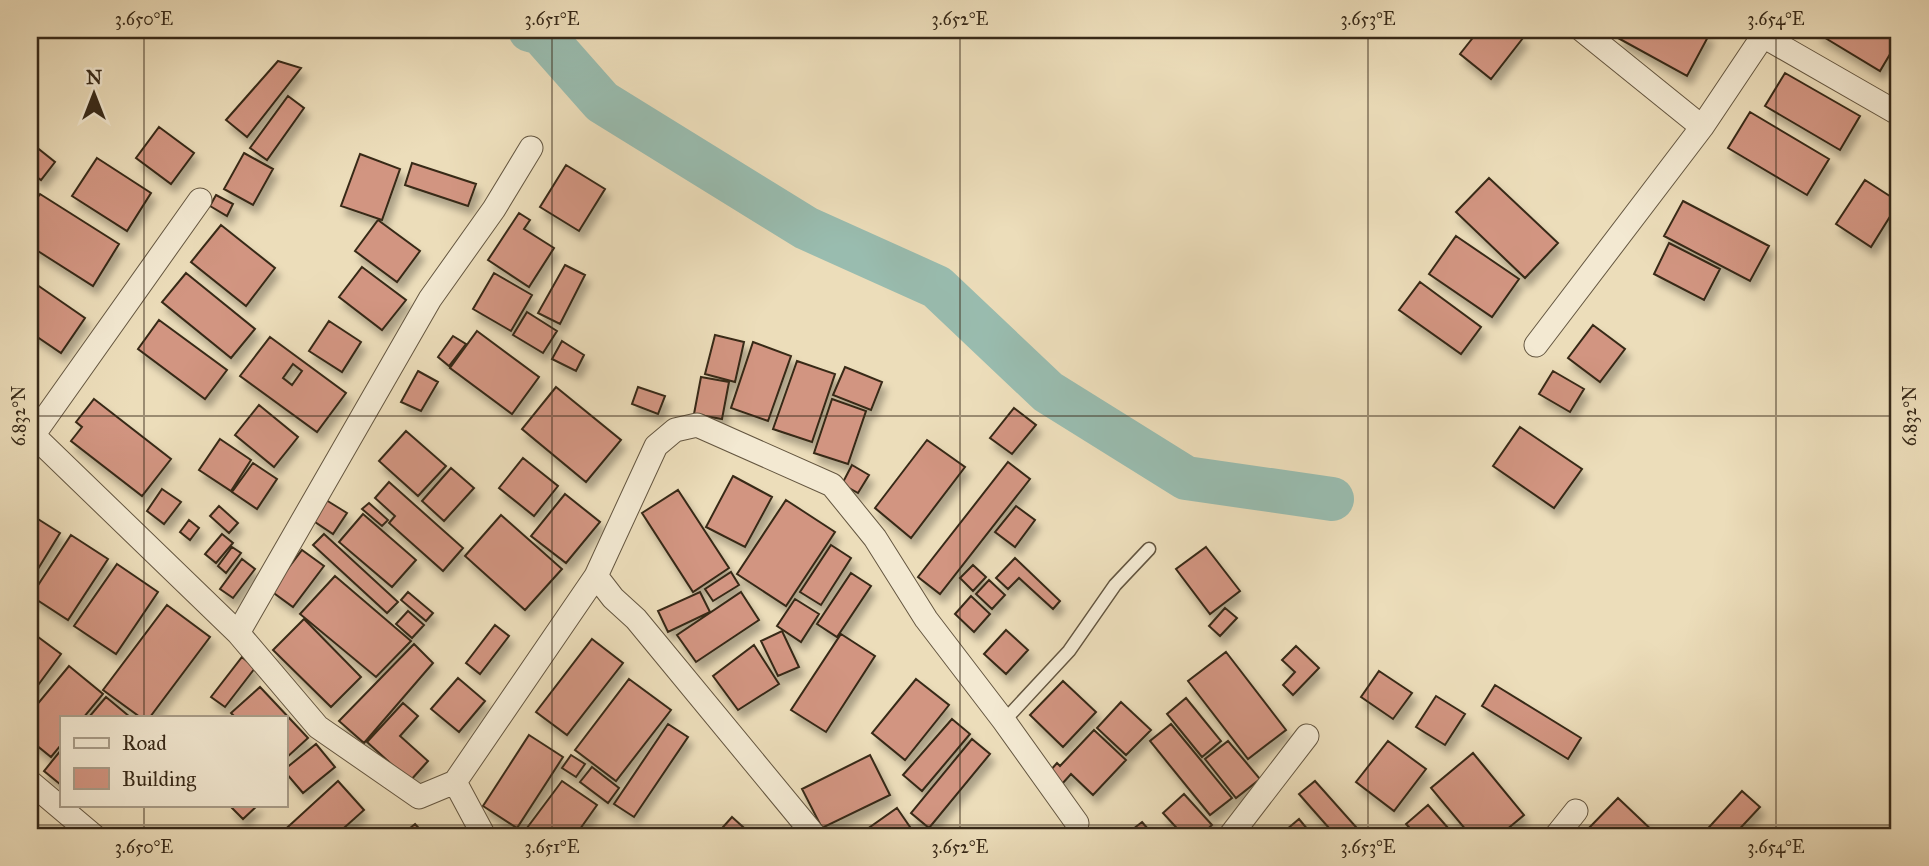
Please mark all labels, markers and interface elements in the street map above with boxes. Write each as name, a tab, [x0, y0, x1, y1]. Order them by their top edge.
text: 3.650°E	[115, 8, 173, 30]
text: 3.651°E	[524, 8, 580, 30]
text: 3.652°E	[932, 8, 989, 30]
text: 3.653°E	[1340, 8, 1396, 30]
text: 3.654°E	[1747, 8, 1805, 30]
north arrow	[60, 60, 130, 130]
text: N	[86, 66, 102, 89]
text: 6.832°N	[8, 386, 30, 446]
text: 6.832°N	[1899, 386, 1921, 446]
legend	[60, 716, 287, 806]
text: Road	[122, 730, 167, 756]
text: Building	[122, 766, 196, 792]
text: 3.650°E	[115, 836, 173, 858]
text: 3.651°E	[524, 836, 580, 858]
text: 3.652°E	[932, 836, 989, 858]
text: 3.653°E	[1340, 836, 1396, 858]
text: 3.654°E	[1747, 836, 1805, 858]

